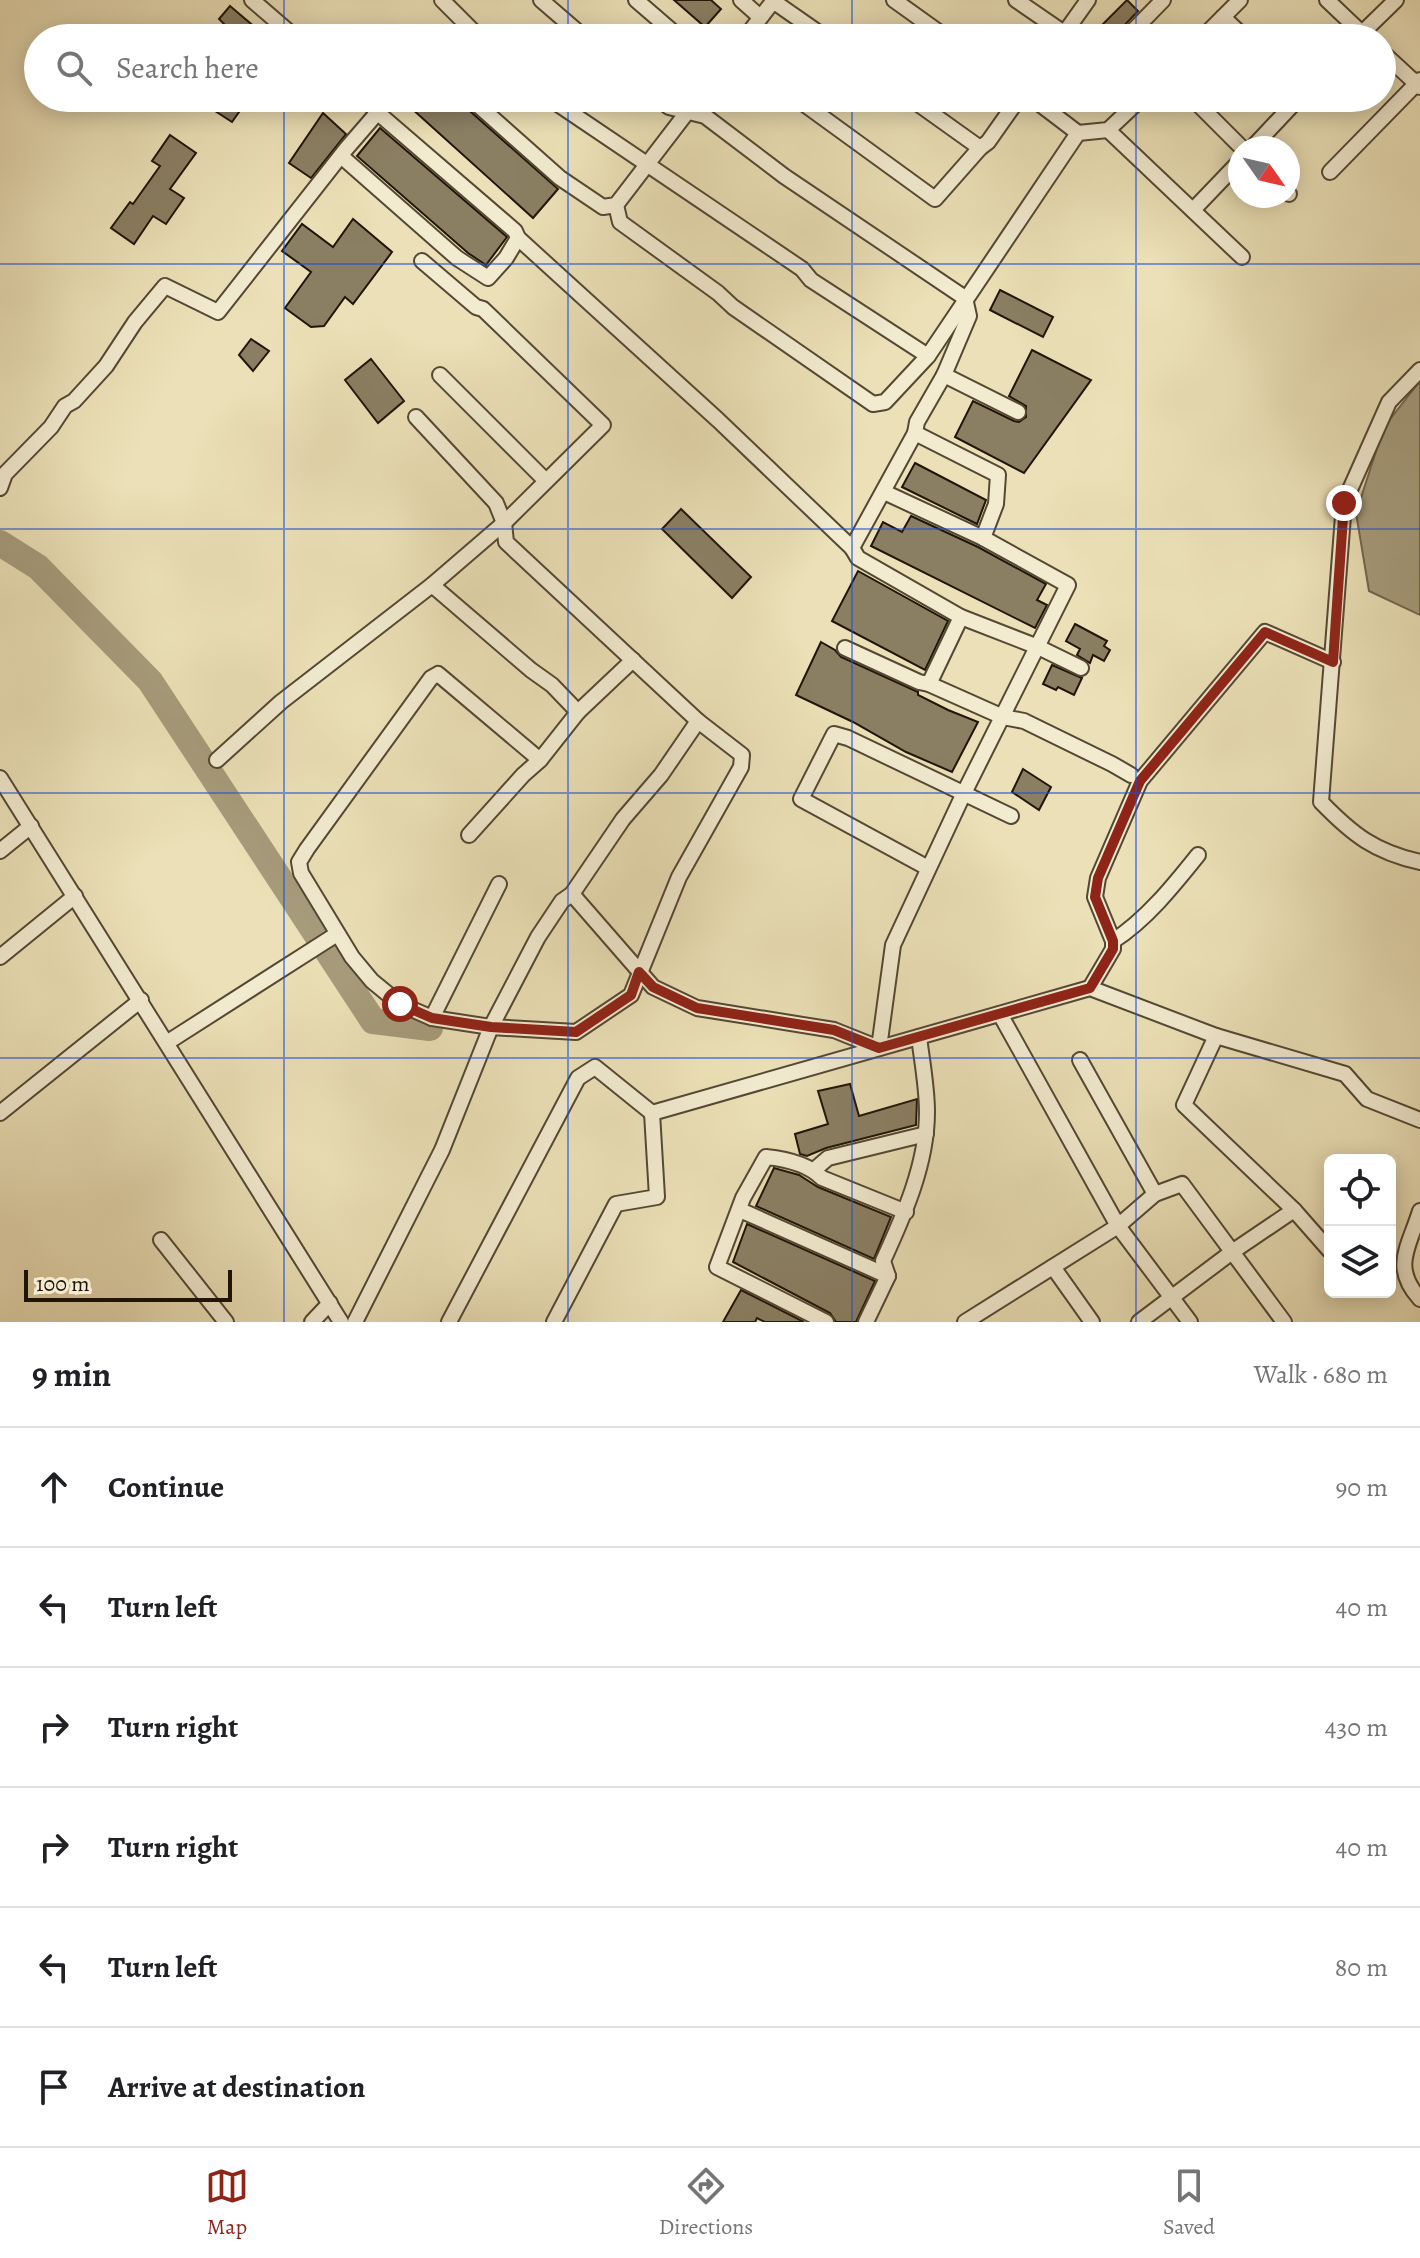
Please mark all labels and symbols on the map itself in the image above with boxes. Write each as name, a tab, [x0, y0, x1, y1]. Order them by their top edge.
north arrow	[1228, 136, 1300, 208]
route end	[1326, 485, 1362, 521]
route start	[382, 986, 418, 1022]
scale bar	[24, 1266, 232, 1302]

